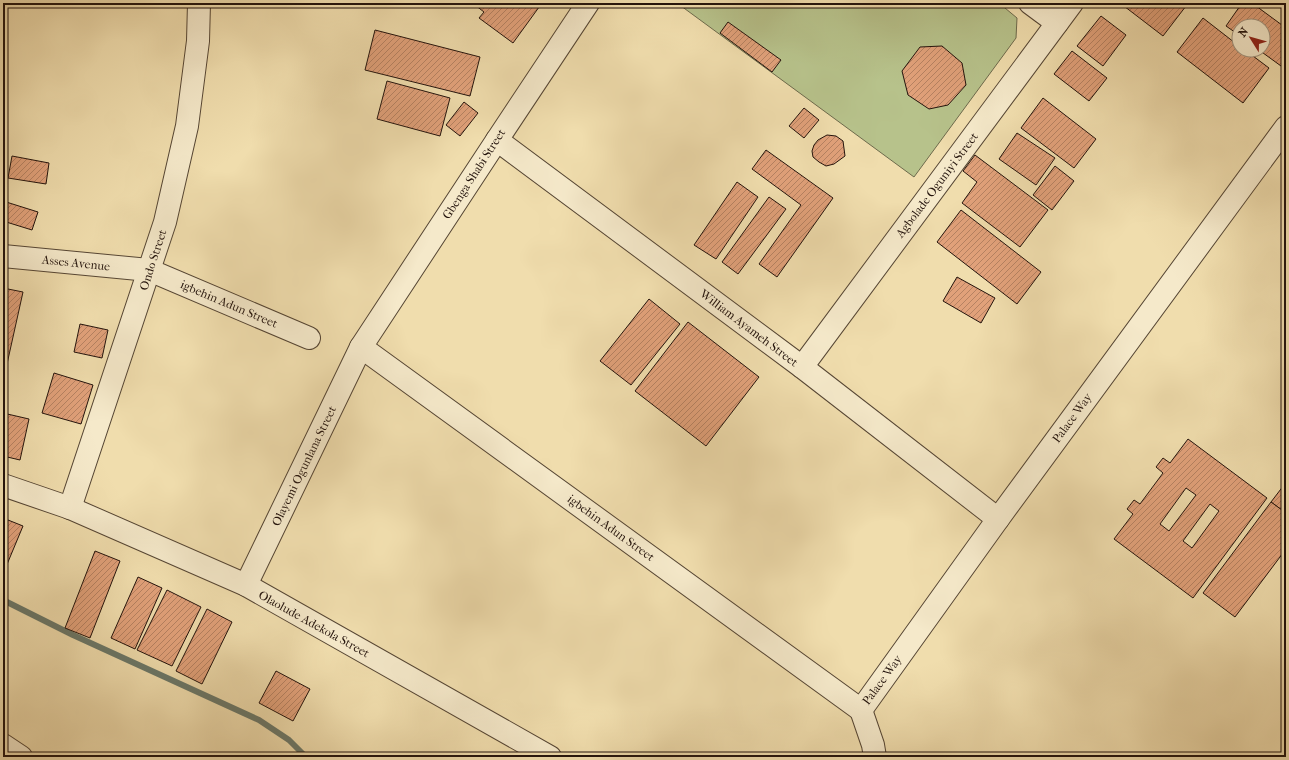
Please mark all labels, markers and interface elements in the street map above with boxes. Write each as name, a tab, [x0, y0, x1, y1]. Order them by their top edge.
north arrow	[1231, 18, 1271, 58]
text: N	[1236, 25, 1252, 40]
street label: Gbenga Shabi Street	[440, 126, 509, 222]
street label: Agbolade Oguniyi Street	[892, 129, 981, 241]
street label: Ondo Street	[137, 227, 170, 292]
street label: Asses Avenue	[40, 252, 111, 274]
street label: igbehin Adun Street	[178, 277, 280, 331]
street label: William Ayameh Street	[696, 286, 801, 370]
street label: Palace Way	[1049, 390, 1095, 446]
street label: Olayemi Ogunlana Street	[269, 403, 340, 528]
street label: igbehin Adun Street	[565, 492, 658, 565]
street label: Olaolude Adekola Street	[256, 588, 373, 661]
street label: Palace Way	[859, 652, 905, 708]

